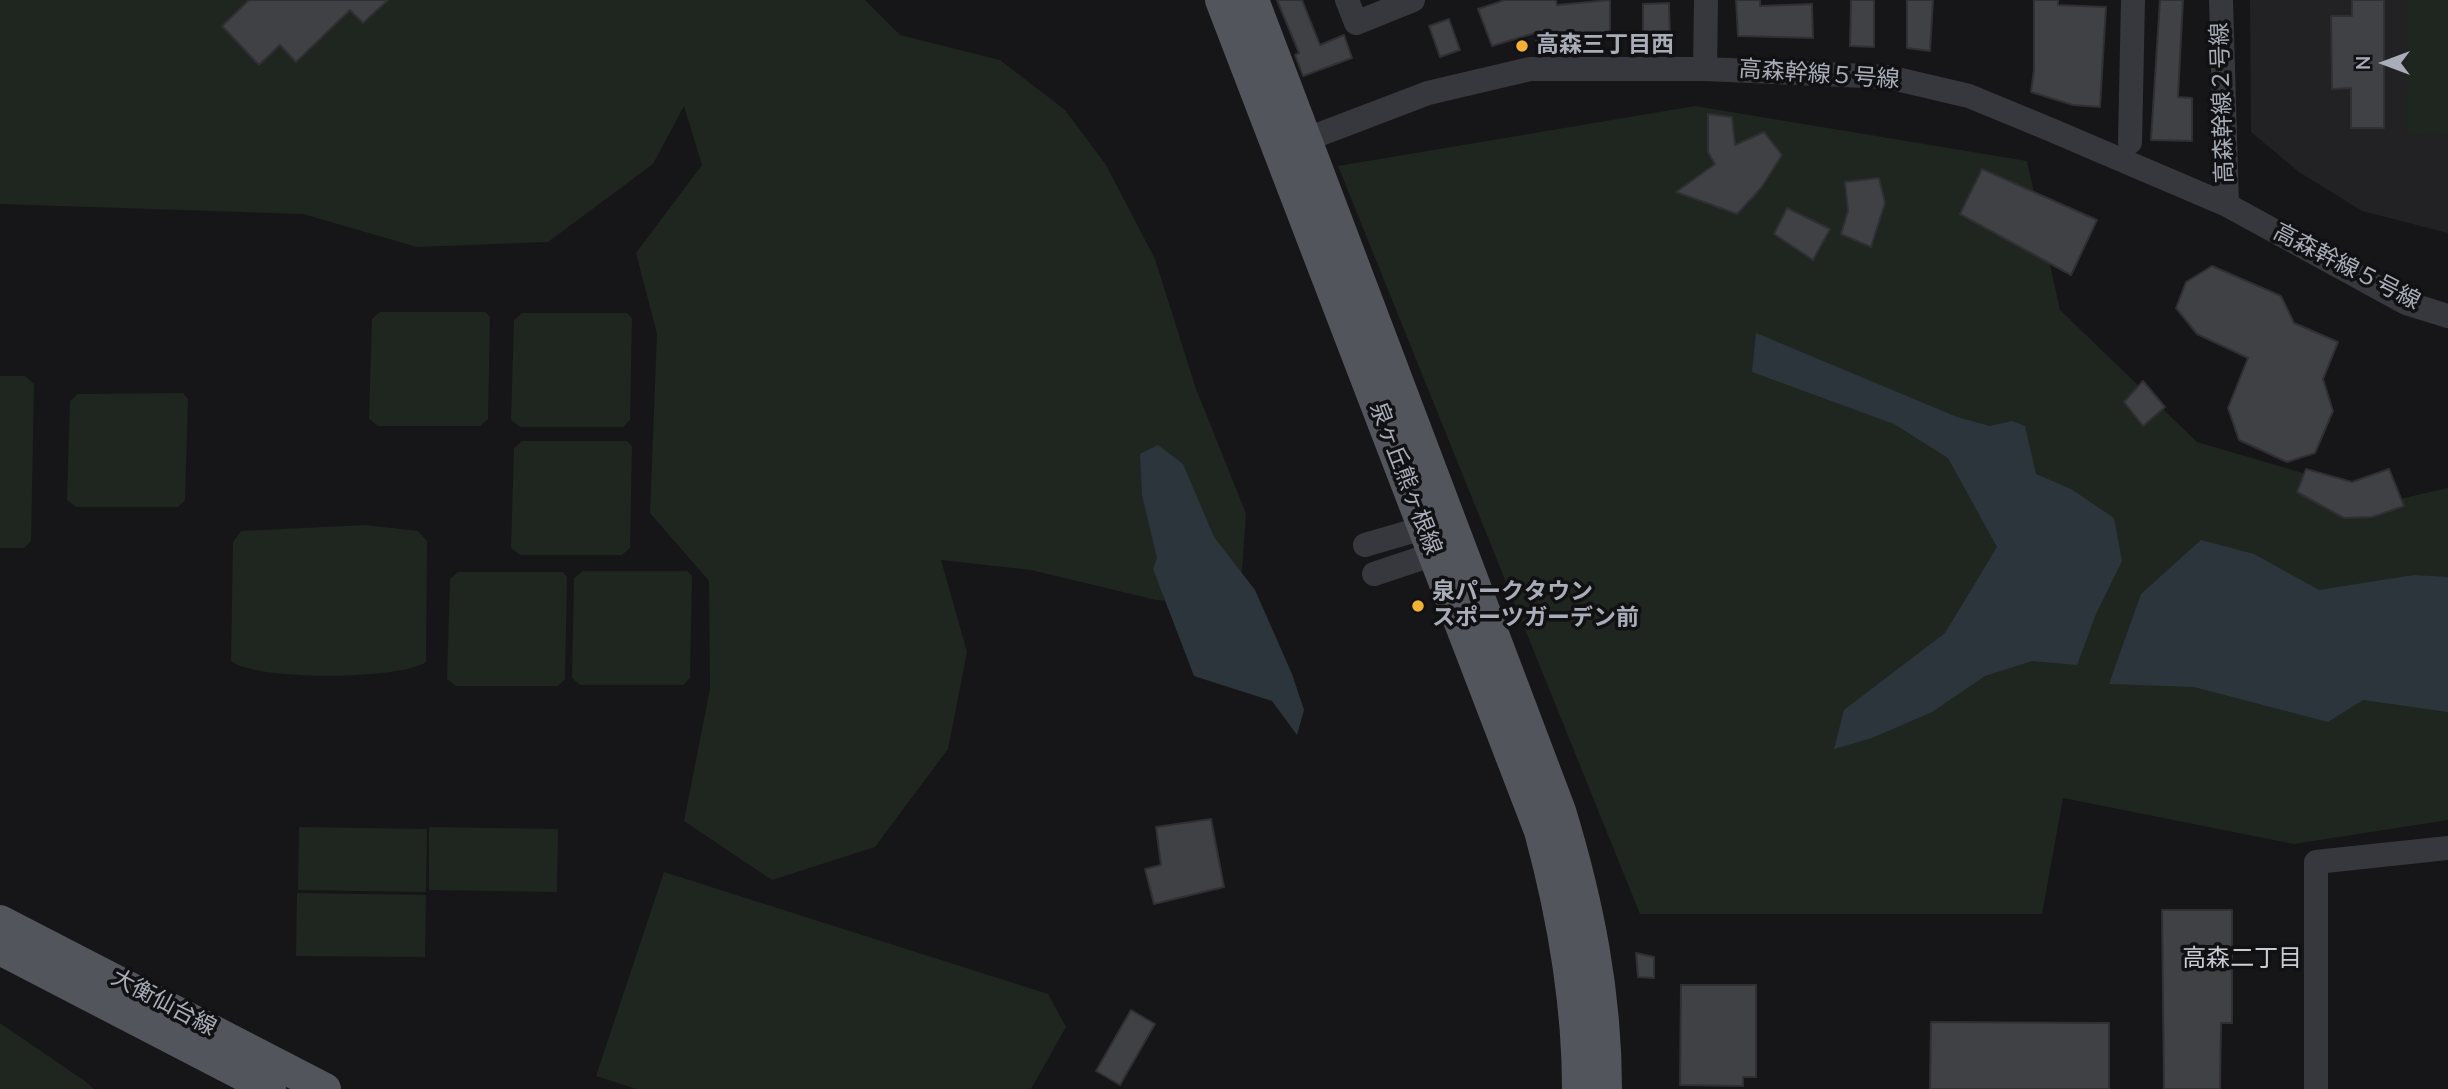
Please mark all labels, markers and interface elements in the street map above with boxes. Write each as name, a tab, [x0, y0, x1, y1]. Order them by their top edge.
street label: 高森幹線２号線	[2207, 22, 2241, 184]
north arrow	[2350, 28, 2420, 98]
place label: 高森三丁目西	[1536, 32, 1674, 60]
marker: 高森三丁目西	[1514, 38, 1530, 54]
text: N	[2351, 56, 2377, 70]
street label: 高森幹線５号線	[1738, 57, 1900, 95]
street label: 高森幹線５号線	[2268, 219, 2424, 317]
street label: 泉ヶ丘熊ヶ根線	[1362, 399, 1446, 559]
place label: 泉パークタウン スポーツガーデン前	[1432, 579, 1639, 633]
marker: 泉パークタウン スポーツガーデン前	[1410, 598, 1426, 614]
district label: 高森二丁目	[2182, 946, 2302, 974]
street label: 大衡仙台線	[106, 965, 220, 1043]

